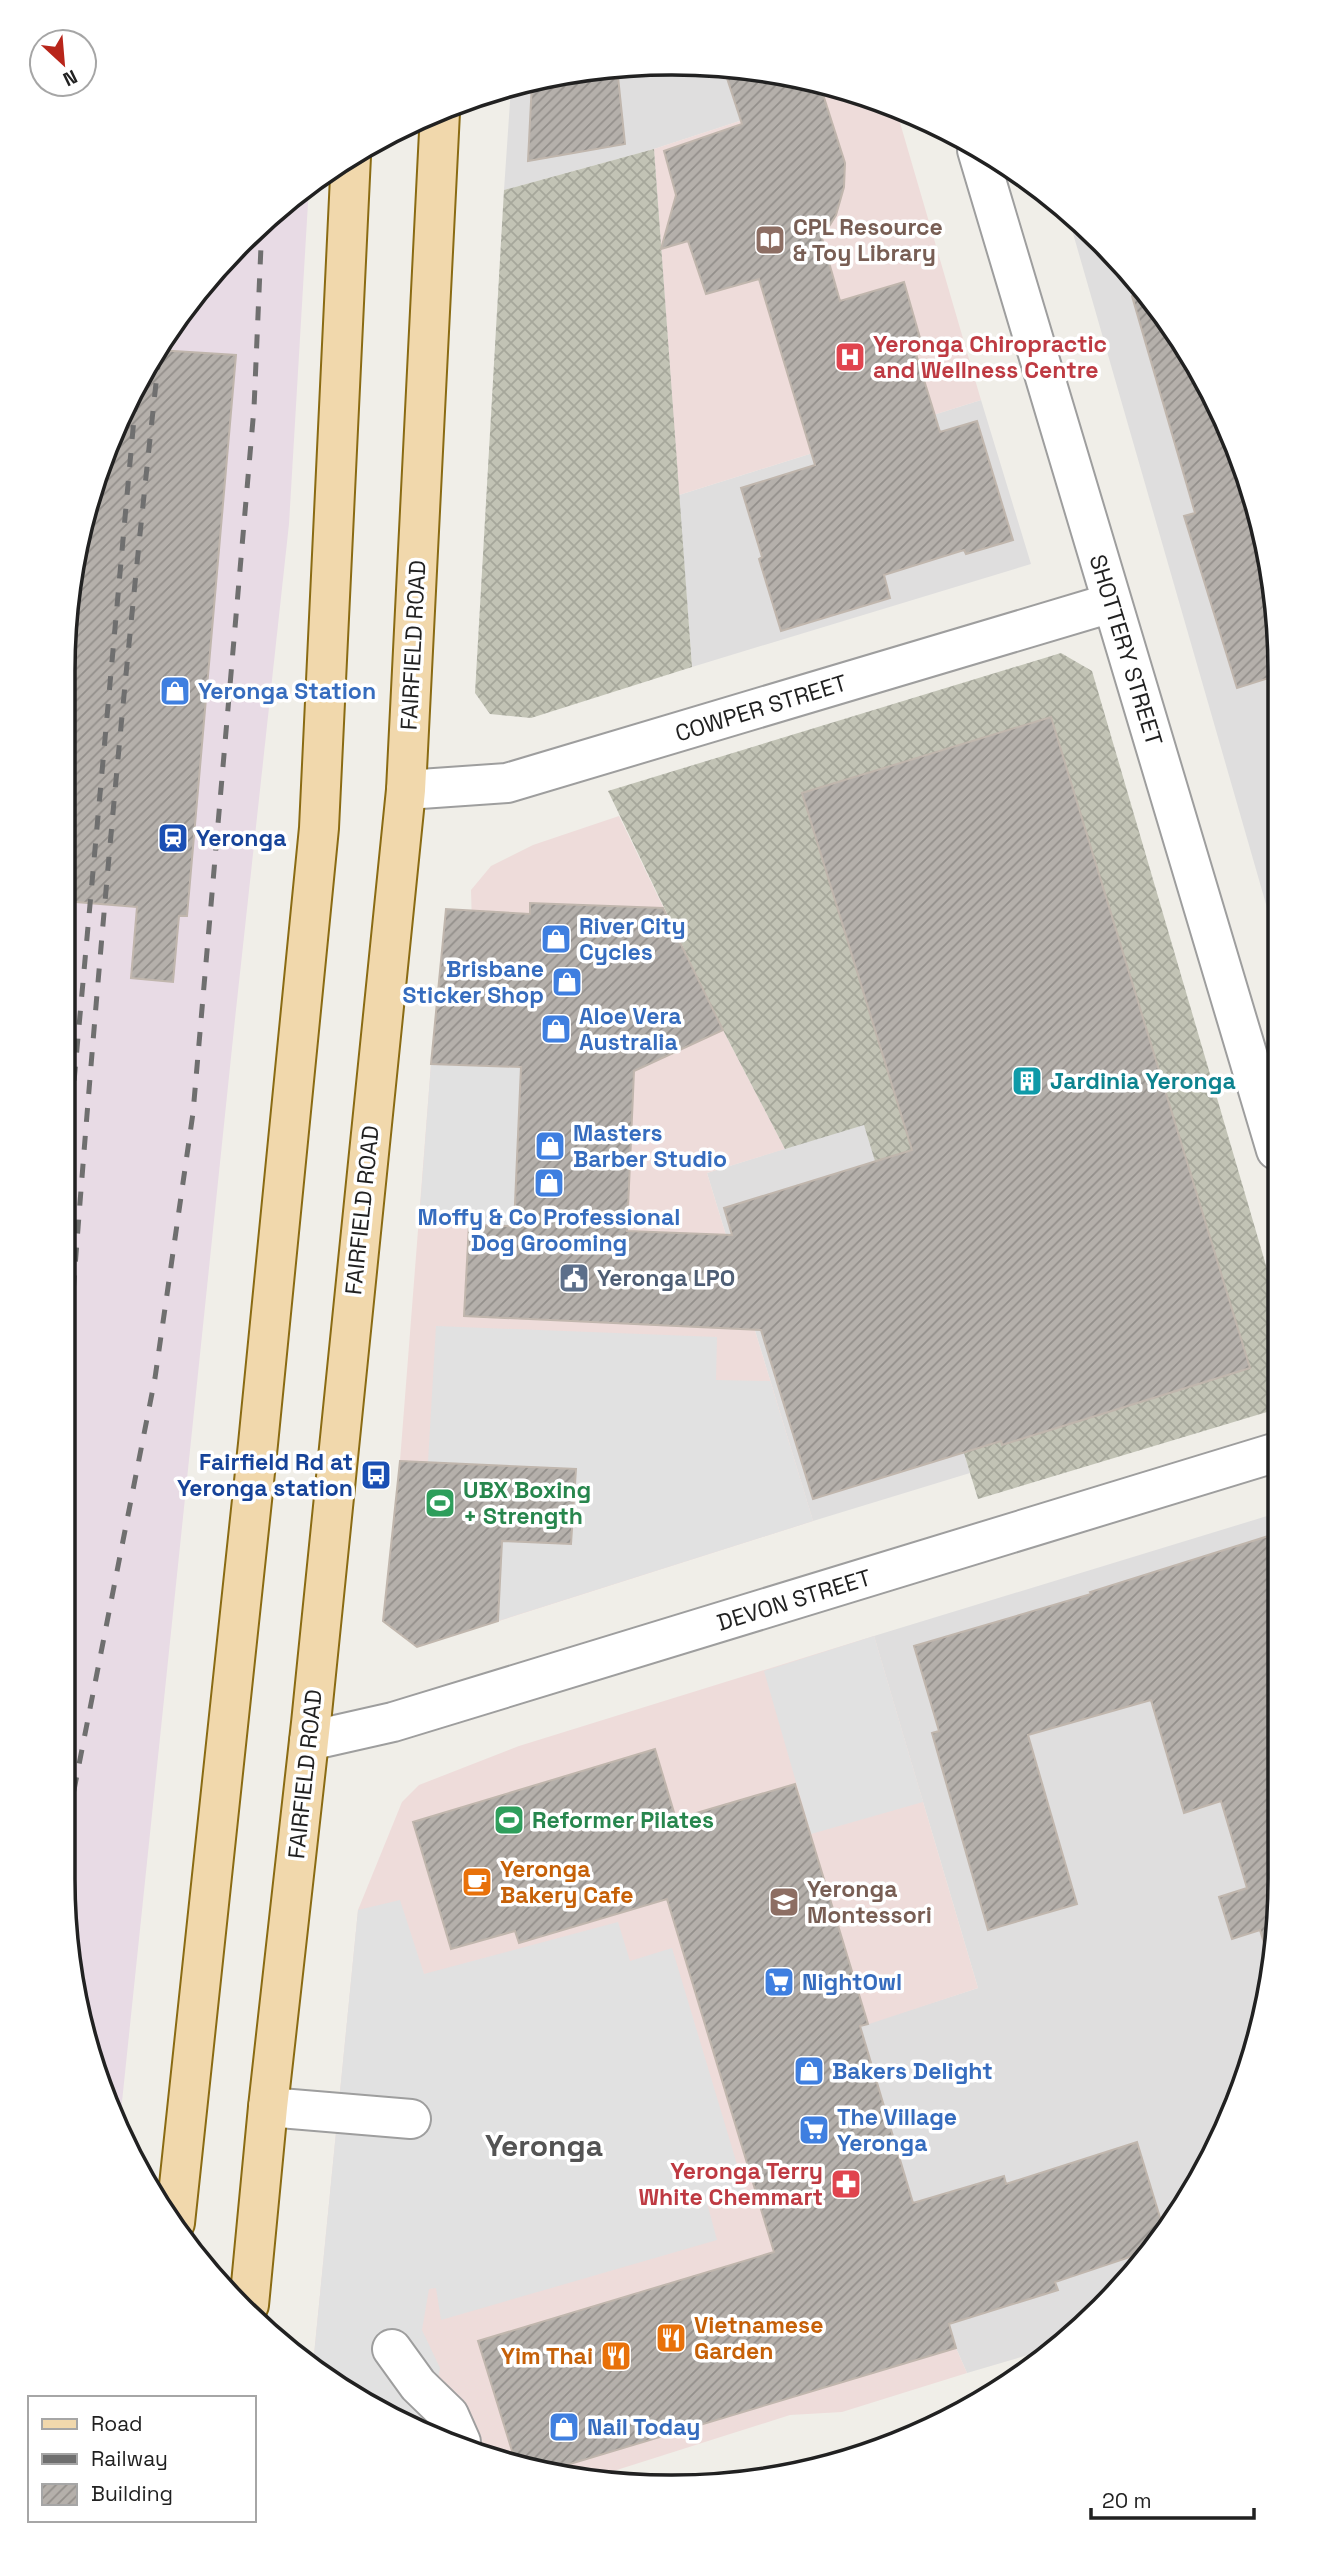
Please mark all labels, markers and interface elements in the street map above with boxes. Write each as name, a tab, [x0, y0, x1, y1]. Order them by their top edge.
north arrow	[28, 28, 98, 98]
text: N	[59, 64, 81, 92]
place label: CPL Resource & Toy Library	[793, 212, 943, 268]
library icon: CPL Resource & Toy Library	[753, 223, 787, 257]
place label: Yeronga Chiropractic and Wellness Centre	[873, 329, 1107, 385]
hospital icon: Yeronga Chiropractic and Wellness Centre	[833, 340, 867, 374]
street label: SHOTTERY STREET	[1083, 551, 1169, 749]
street label: FAIRFIELD ROAD	[394, 559, 432, 731]
street label: COWPER STREET	[671, 668, 851, 748]
shop icon: Yeronga Station	[158, 674, 192, 708]
place label: Yeronga Station	[198, 676, 376, 706]
station icon: Yeronga	[156, 821, 190, 855]
place label: Yeronga	[196, 823, 287, 853]
place label: River City Cycles	[579, 911, 686, 967]
shop icon: River City Cycles	[539, 922, 573, 956]
place label: Brisbane Sticker Shop	[403, 954, 544, 1010]
shop icon: Brisbane Sticker Shop	[550, 965, 584, 999]
place label: Aloe Vera Australia	[579, 1001, 682, 1057]
shop icon: Aloe Vera Australia	[539, 1012, 573, 1046]
building icon: Jardinia Yeronga	[1010, 1064, 1044, 1098]
place label: Jardinia Yeronga	[1050, 1066, 1236, 1096]
place label: Masters Barber Studio	[573, 1118, 727, 1174]
street label: FAIRFIELD ROAD	[338, 1124, 386, 1296]
shop icon: Masters Barber Studio	[533, 1129, 567, 1163]
shop icon: Moffy & Co Professional Dog Grooming	[532, 1166, 566, 1200]
place label: Moffy & Co Professional Dog Grooming	[418, 1202, 680, 1258]
public building icon: Yeronga LPO	[557, 1261, 591, 1295]
place label: Yeronga LPO	[597, 1263, 735, 1293]
place label: Fairfield Rd at Yeronga station	[177, 1447, 353, 1503]
bus stop icon: Fairfield Rd at Yeronga station	[359, 1458, 393, 1492]
place label: UBX Boxing + Strength	[463, 1475, 591, 1531]
sports icon: UBX Boxing + Strength	[423, 1486, 457, 1520]
street label: DEVON STREET	[713, 1562, 875, 1638]
street label: FAIRFIELD ROAD	[281, 1688, 329, 1860]
sports icon: Reformer Pilates	[492, 1803, 526, 1837]
place label: Reformer Pilates	[532, 1805, 714, 1835]
place label: Yeronga Bakery Cafe	[500, 1854, 633, 1910]
cafe icon: Yeronga Bakery Cafe	[460, 1865, 494, 1899]
place label: Yeronga Montessori	[807, 1874, 932, 1930]
school or university icon: Yeronga Montessori	[767, 1885, 801, 1919]
supermarket icon: NightOwl	[762, 1965, 796, 1999]
place label: NightOwl	[802, 1967, 902, 1997]
shop icon: Bakers Delight	[792, 2054, 826, 2088]
place label: Bakers Delight	[832, 2056, 993, 2086]
place label: The Village Yeronga	[837, 2102, 957, 2158]
supermarket icon: The Village Yeronga	[797, 2113, 831, 2147]
district label: Yeronga	[485, 2126, 603, 2165]
place label: Yeronga Terry White Chemmart	[638, 2156, 823, 2212]
pharmacy icon: Yeronga Terry White Chemmart	[829, 2167, 863, 2201]
place label: Vietnamese Garden	[694, 2310, 823, 2366]
restaurant icon: Vietnamese Garden	[654, 2321, 688, 2355]
restaurant icon: Yim Thai	[599, 2339, 633, 2373]
place label: Yim Thai	[501, 2341, 593, 2371]
legend	[28, 2396, 256, 2522]
text: Road	[91, 2410, 143, 2437]
shop icon: Nail Today	[547, 2410, 581, 2444]
place label: Nail Today	[587, 2412, 700, 2442]
text: Railway	[91, 2445, 168, 2472]
scale bar	[1091, 2476, 1254, 2520]
text: Building	[91, 2480, 173, 2507]
text: 20 m	[1102, 2487, 1152, 2514]

